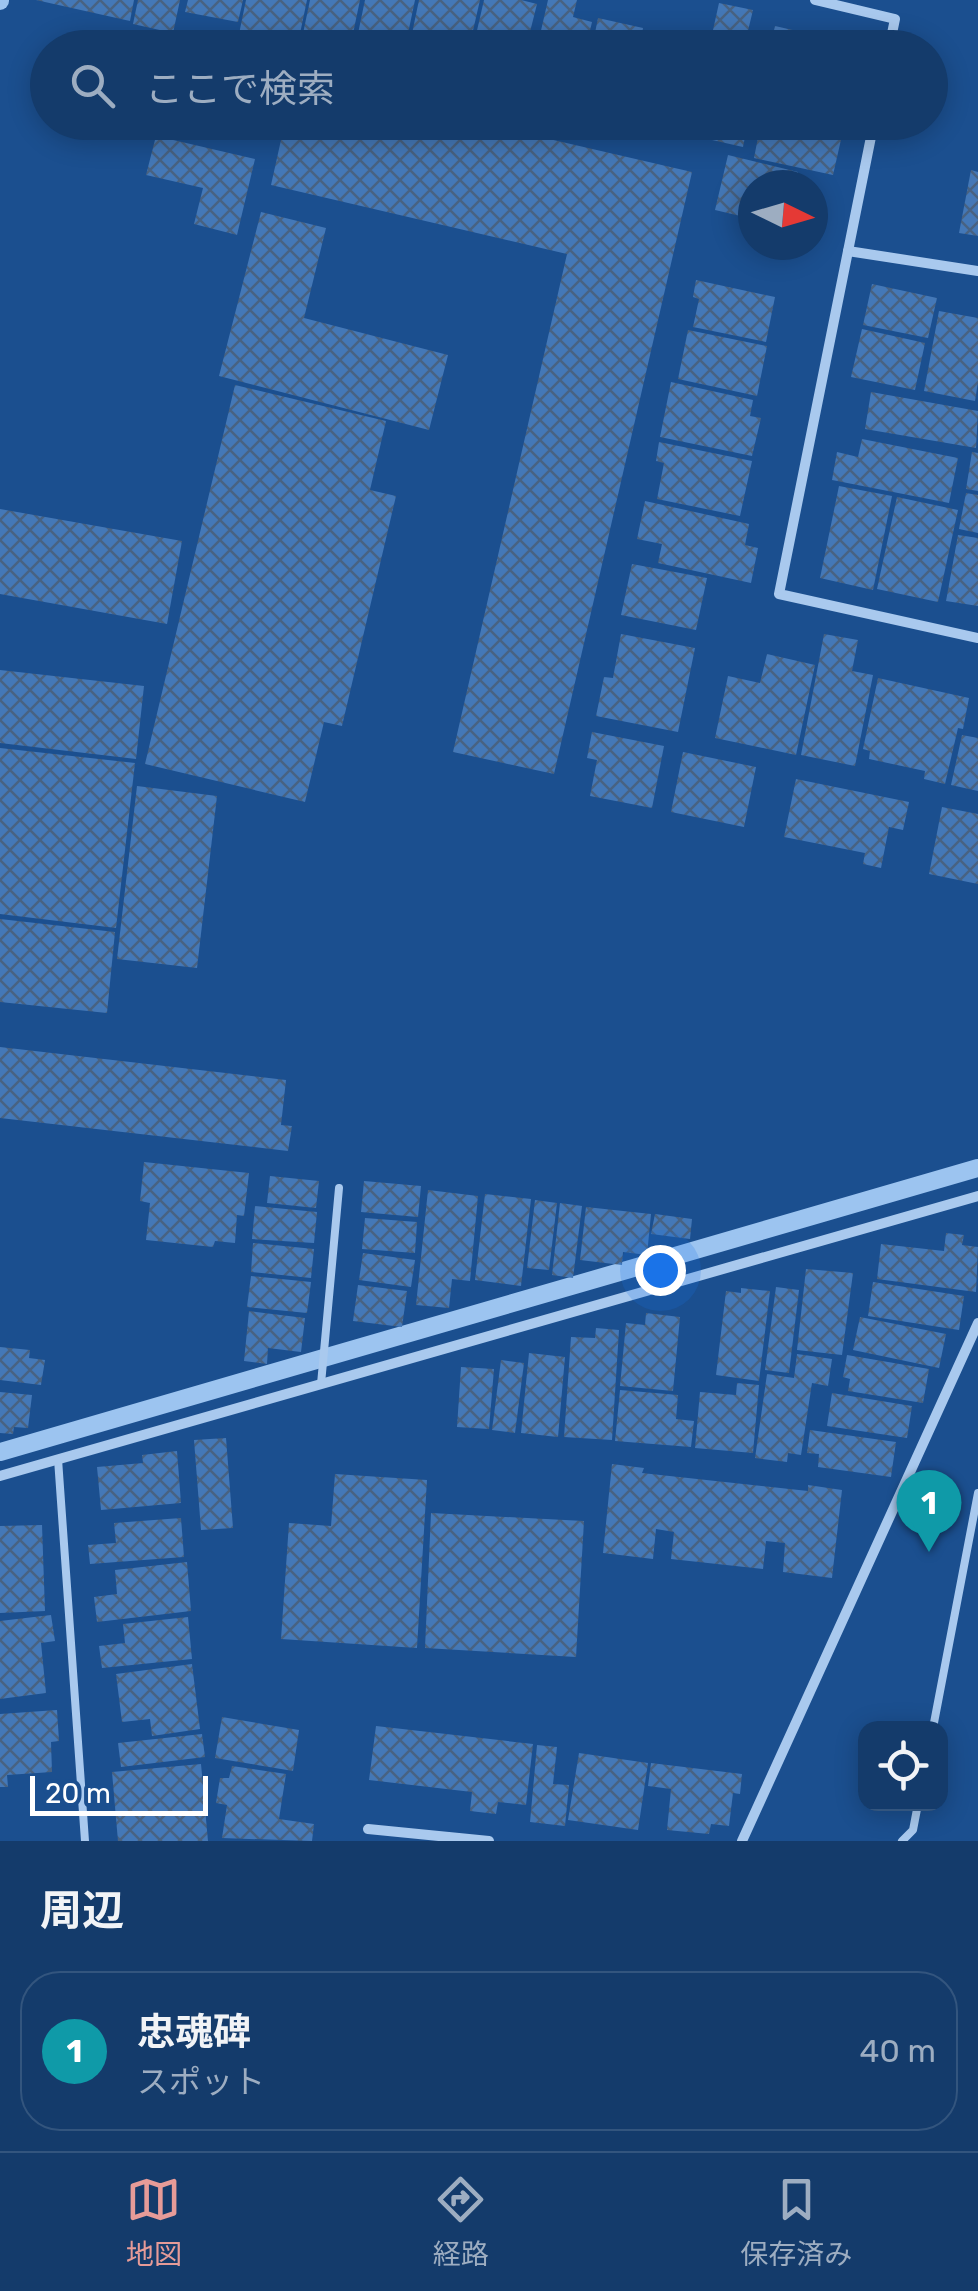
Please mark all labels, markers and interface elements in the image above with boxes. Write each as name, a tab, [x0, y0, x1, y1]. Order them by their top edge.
search box	[30, 30, 948, 140]
icon: search	[65, 58, 120, 113]
text: ここで検索	[145, 66, 335, 112]
north arrow	[738, 170, 828, 260]
your location	[635, 1245, 686, 1296]
pin: 1	[896, 1470, 962, 1552]
map controls	[858, 1721, 948, 1811]
button: locate	[858, 1721, 948, 1811]
scale bar	[30, 1771, 208, 1816]
text: 20 m	[45, 1777, 111, 1810]
text: 周辺	[40, 1886, 124, 1936]
text: 忠魂碑	[137, 2009, 251, 2055]
text: 1	[67, 2032, 82, 2070]
text: 40 m	[860, 2032, 936, 2070]
text: スポット	[137, 2063, 265, 2101]
tab: 地図	[126, 2172, 182, 2272]
tab: 経路	[433, 2172, 489, 2272]
tab: 保存済み	[740, 2172, 852, 2272]

